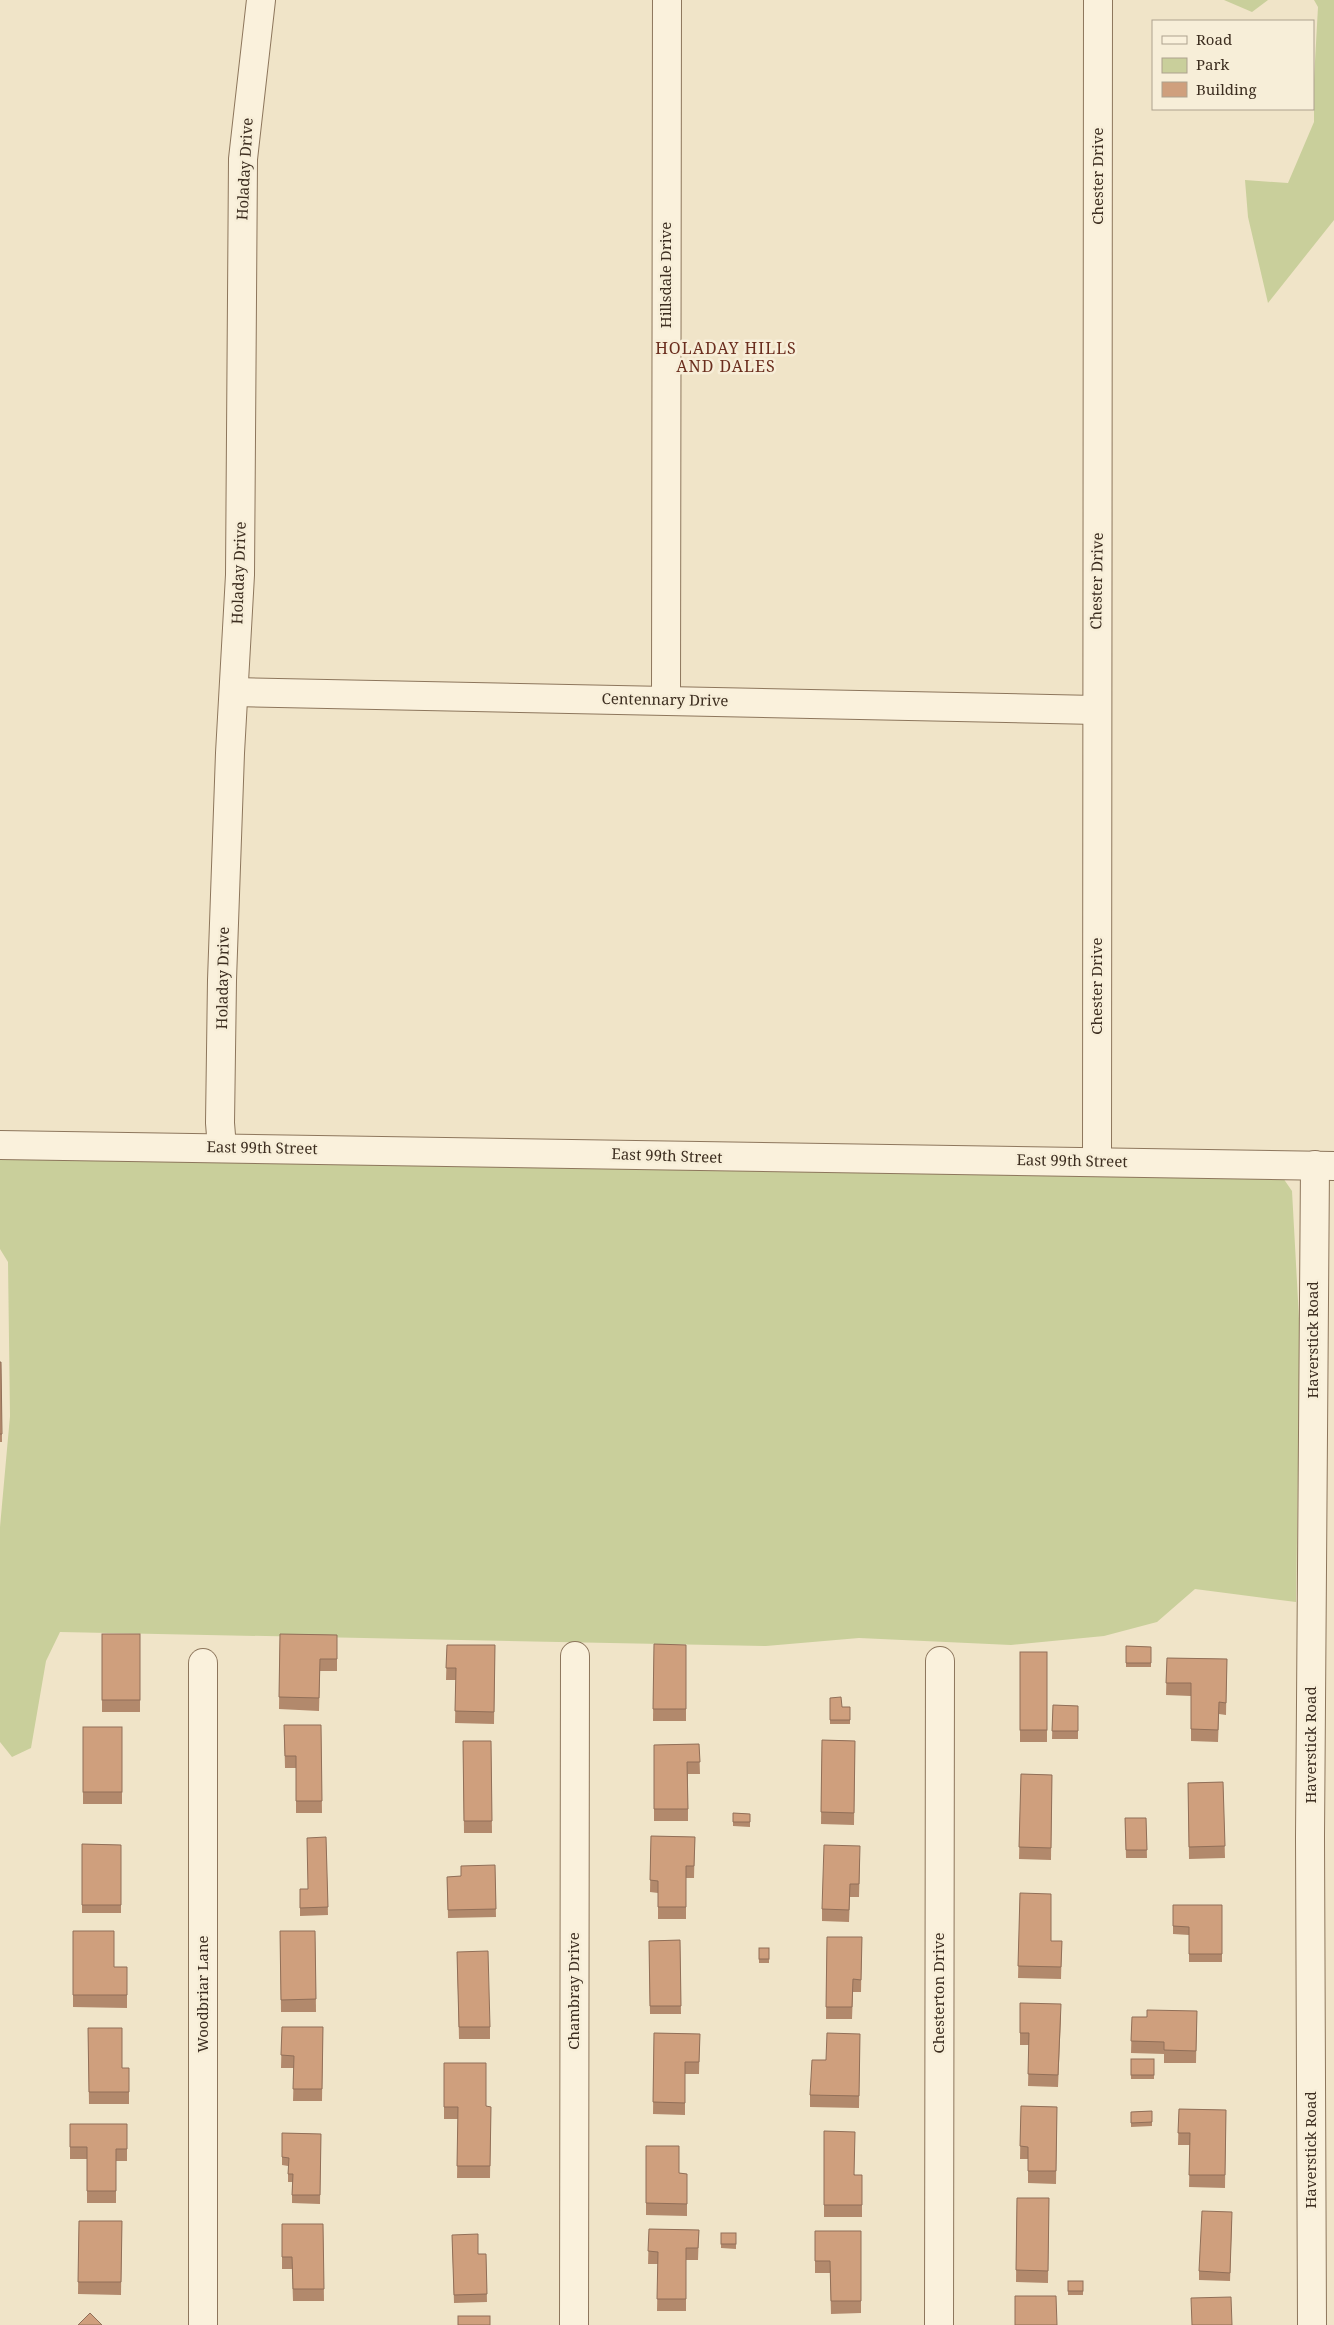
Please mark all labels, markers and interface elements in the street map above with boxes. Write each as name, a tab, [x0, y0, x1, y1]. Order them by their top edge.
legend	[1152, 20, 1314, 110]
text: Road	[1196, 29, 1232, 49]
text: Park	[1196, 54, 1230, 74]
text: Building	[1196, 79, 1257, 99]
street label: Holaday Drive	[231, 117, 257, 221]
street label: Chester Drive	[1087, 127, 1107, 225]
street label: Hillsdale Drive	[655, 222, 675, 328]
district label: HOLADAY HILLS AND DALES	[655, 337, 797, 377]
street label: Holaday Drive	[226, 521, 250, 625]
street label: Chester Drive	[1085, 532, 1107, 630]
street label: Centennary Drive	[601, 688, 729, 710]
street label: Holaday Drive	[211, 926, 233, 1030]
street label: Chester Drive	[1086, 937, 1106, 1035]
street label: East 99th Street	[206, 1136, 318, 1158]
street label: East 99th Street	[611, 1143, 723, 1167]
street label: East 99th Street	[1016, 1149, 1128, 1171]
street label: Haverstick Road	[1302, 1281, 1322, 1399]
street label: Haverstick Road	[1300, 1686, 1320, 1804]
street label: Chambray Drive	[563, 1932, 583, 2050]
street label: Chesterton Drive	[928, 1933, 948, 2053]
street label: Woodbriar Lane	[192, 1935, 212, 2053]
street label: Haverstick Road	[1300, 2091, 1320, 2209]

